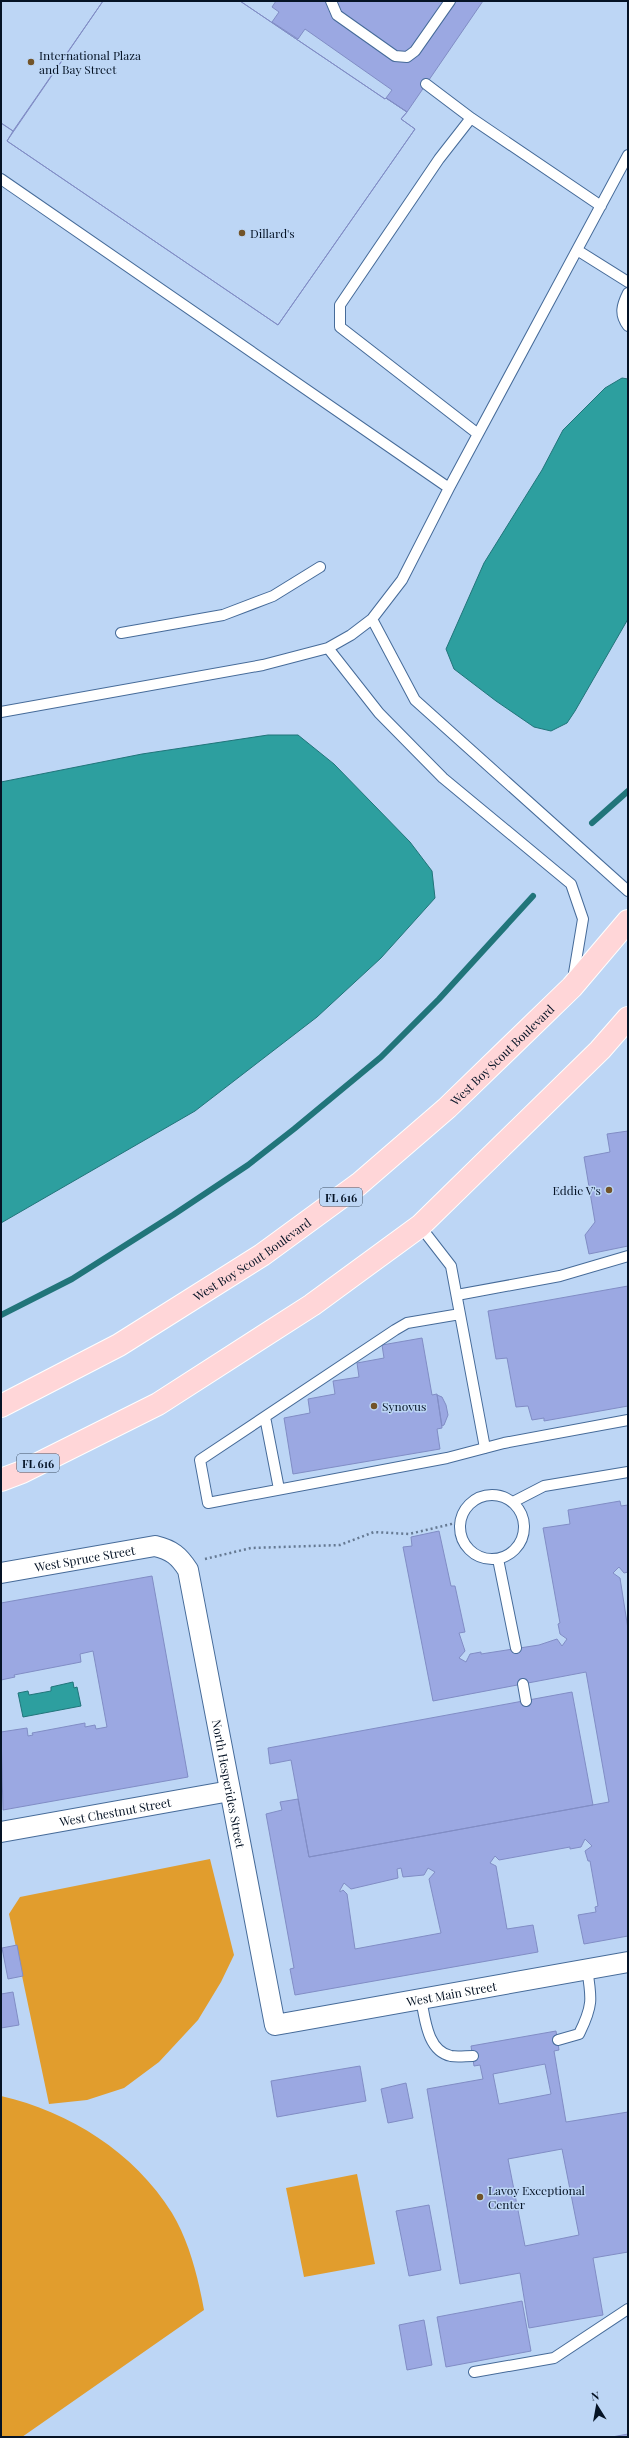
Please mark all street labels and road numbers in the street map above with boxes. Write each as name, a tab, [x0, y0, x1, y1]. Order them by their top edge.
street label: West Boy Scout Boulevard	[446, 1001, 557, 1109]
road number: FL 616	[320, 1188, 362, 1206]
street label: West Boy Scout Boulevard	[189, 1214, 314, 1305]
road number: FL 616	[17, 1454, 59, 1472]
street label: West Spruce Street	[32, 1542, 137, 1575]
street label: North Hesperides Street	[209, 1718, 249, 1850]
street label: West Chestnut Street	[57, 1794, 173, 1830]
street label: West Main Street	[404, 1978, 498, 2010]

